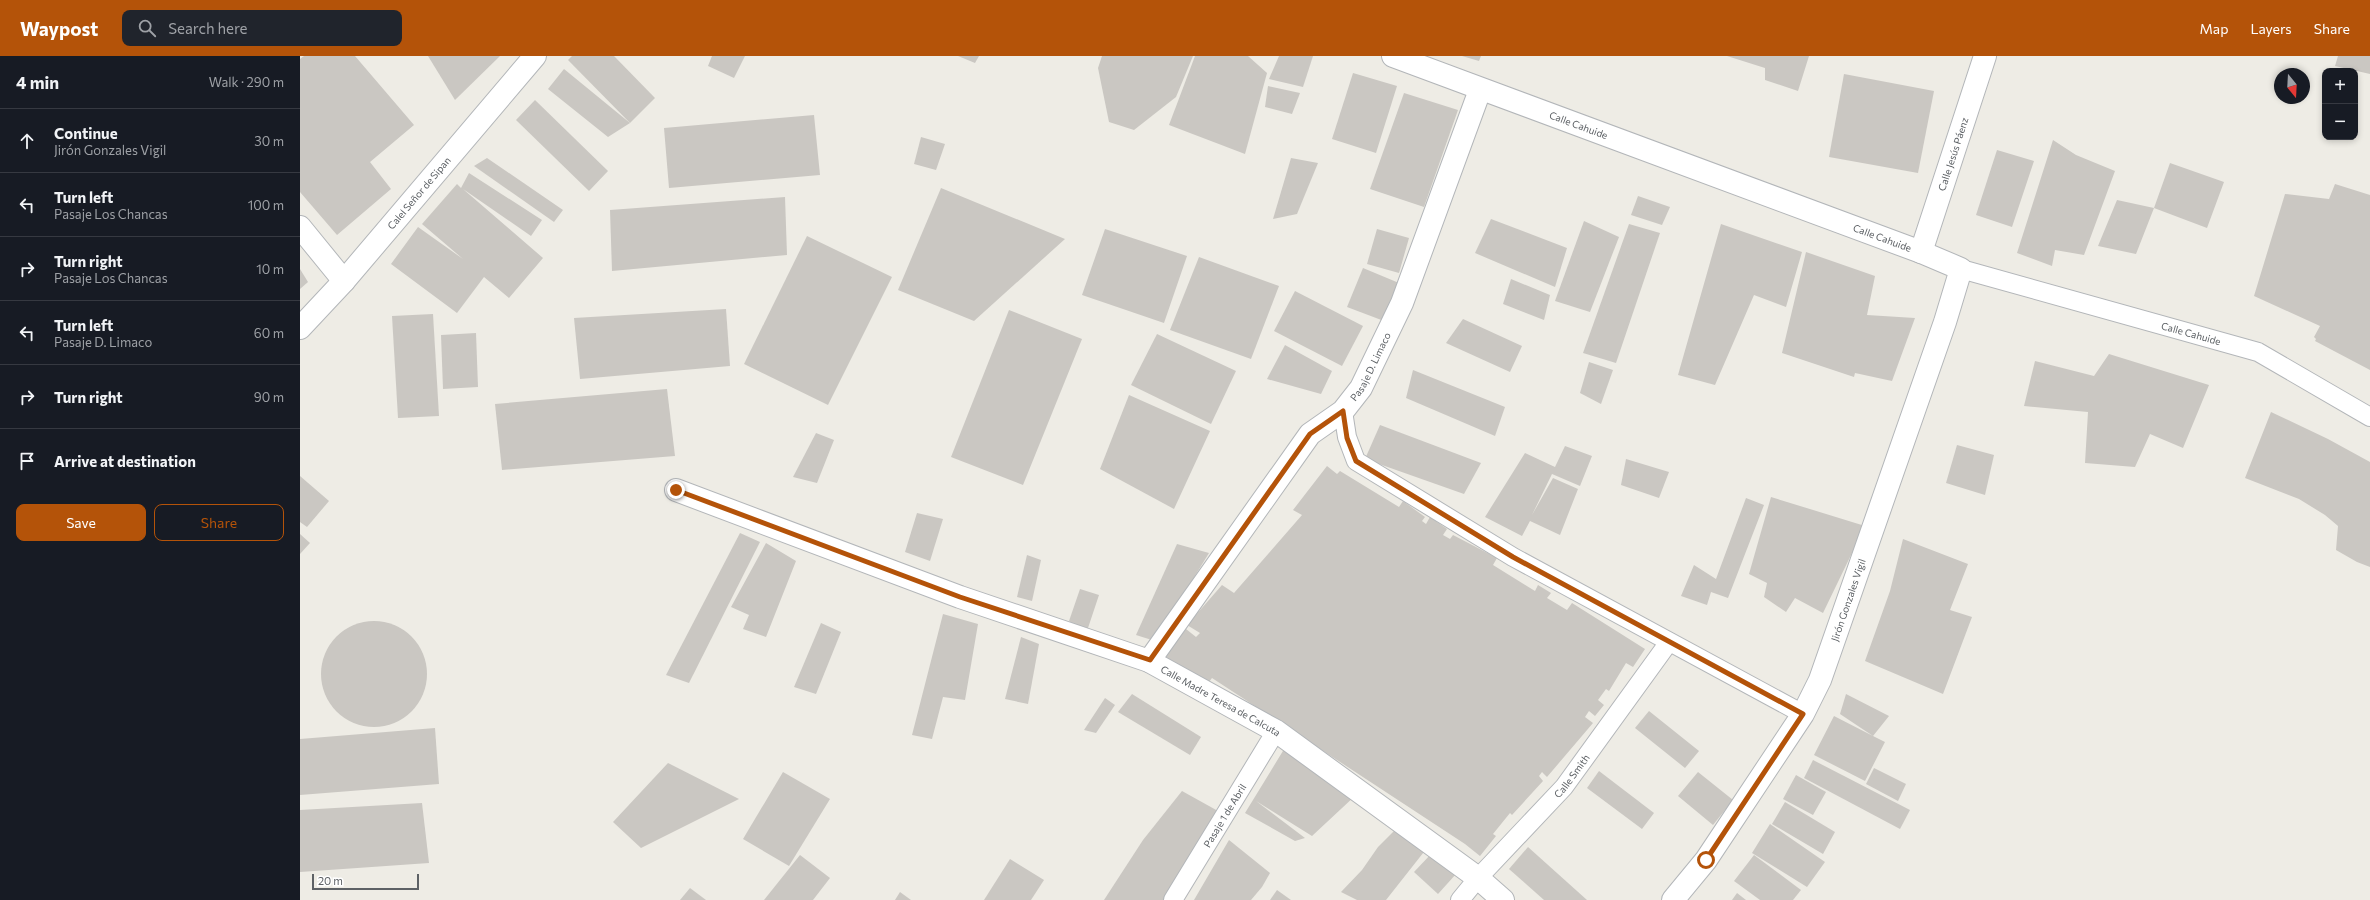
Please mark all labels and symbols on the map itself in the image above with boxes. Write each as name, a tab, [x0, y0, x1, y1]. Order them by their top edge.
north arrow	[2274, 68, 2310, 104]
street label: Calle Cahuide	[1548, 109, 1610, 141]
street label: Calle Jesús Páenz	[1935, 116, 1971, 192]
street label: Calel Señor de Sipan	[385, 154, 453, 232]
street label: Calle Cahuide	[1851, 221, 1913, 254]
street label: Calle Cahuide	[2160, 319, 2222, 347]
street label: Pasaje D. Limaco	[1347, 330, 1393, 403]
route end	[667, 481, 685, 499]
street label: Jirón Gonzales Vigil	[1828, 557, 1868, 643]
street label: Calle Madre Teresa de Calcuta	[1159, 663, 1283, 739]
street label: Calle Smith	[1551, 752, 1592, 800]
street label: Pasaje 1 de Abril	[1201, 782, 1248, 849]
route start	[1697, 851, 1715, 869]
scale bar	[312, 872, 419, 891]

